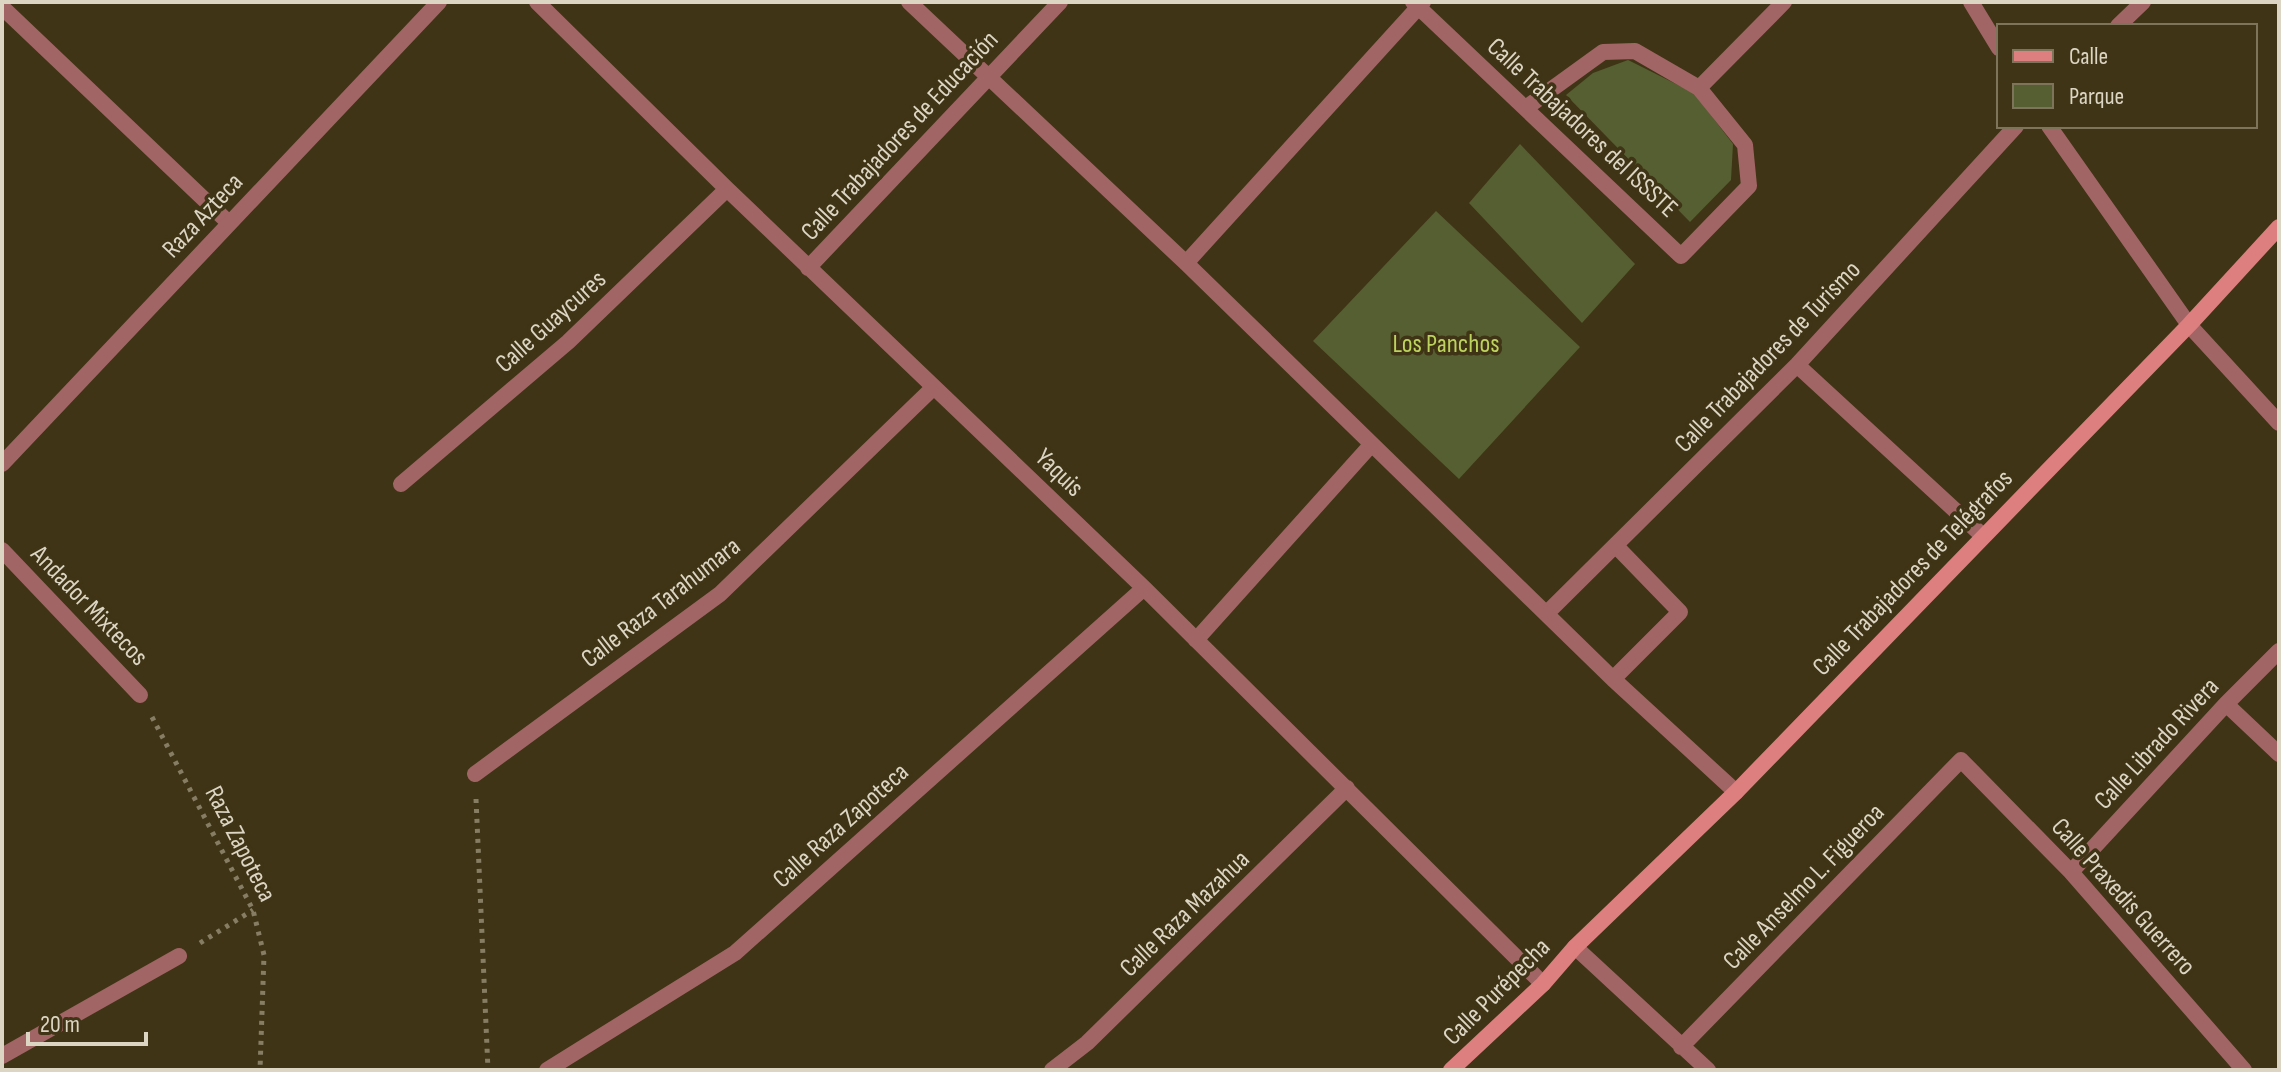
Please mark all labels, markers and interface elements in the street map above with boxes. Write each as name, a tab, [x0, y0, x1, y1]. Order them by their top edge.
legend	[1997, 24, 2257, 128]
street label: Calle Trabajadores de Educación	[795, 25, 1005, 247]
street label: Calle Trabajadores del ISSSTE	[1480, 32, 1684, 224]
text: Calle	[2069, 42, 2108, 71]
text: Parque	[2069, 82, 2124, 111]
street label: Raza Azteca	[156, 167, 250, 265]
street label: Calle Trabajadores de Turismo	[1669, 255, 1867, 459]
street label: Calle Guaycures	[489, 264, 613, 380]
park label: Los Panchos	[1392, 329, 1500, 360]
street label: Yaquis	[1028, 443, 1090, 503]
street label: Calle Trabajadores de Telégrafos	[1806, 463, 2020, 683]
street label: Calle Raza Tarahumara	[575, 531, 747, 675]
street label: Andador Mixtecos	[23, 539, 154, 673]
street label: Calle Librado Rivera	[2088, 672, 2226, 816]
street label: Calle Raza Zapoteca	[767, 757, 915, 895]
street label: Raza Zapoteca	[198, 781, 282, 907]
street label: Calle Anselmo L. Figueroa	[1717, 798, 1891, 976]
street label: Calle Praxedis Guerrero	[2044, 812, 2202, 982]
street label: Calle Raza Mazahua	[1114, 844, 1256, 984]
street label: Calle Purépecha	[1437, 932, 1557, 1052]
scale bar	[28, 996, 146, 1046]
text: 20 m	[40, 1010, 80, 1039]

